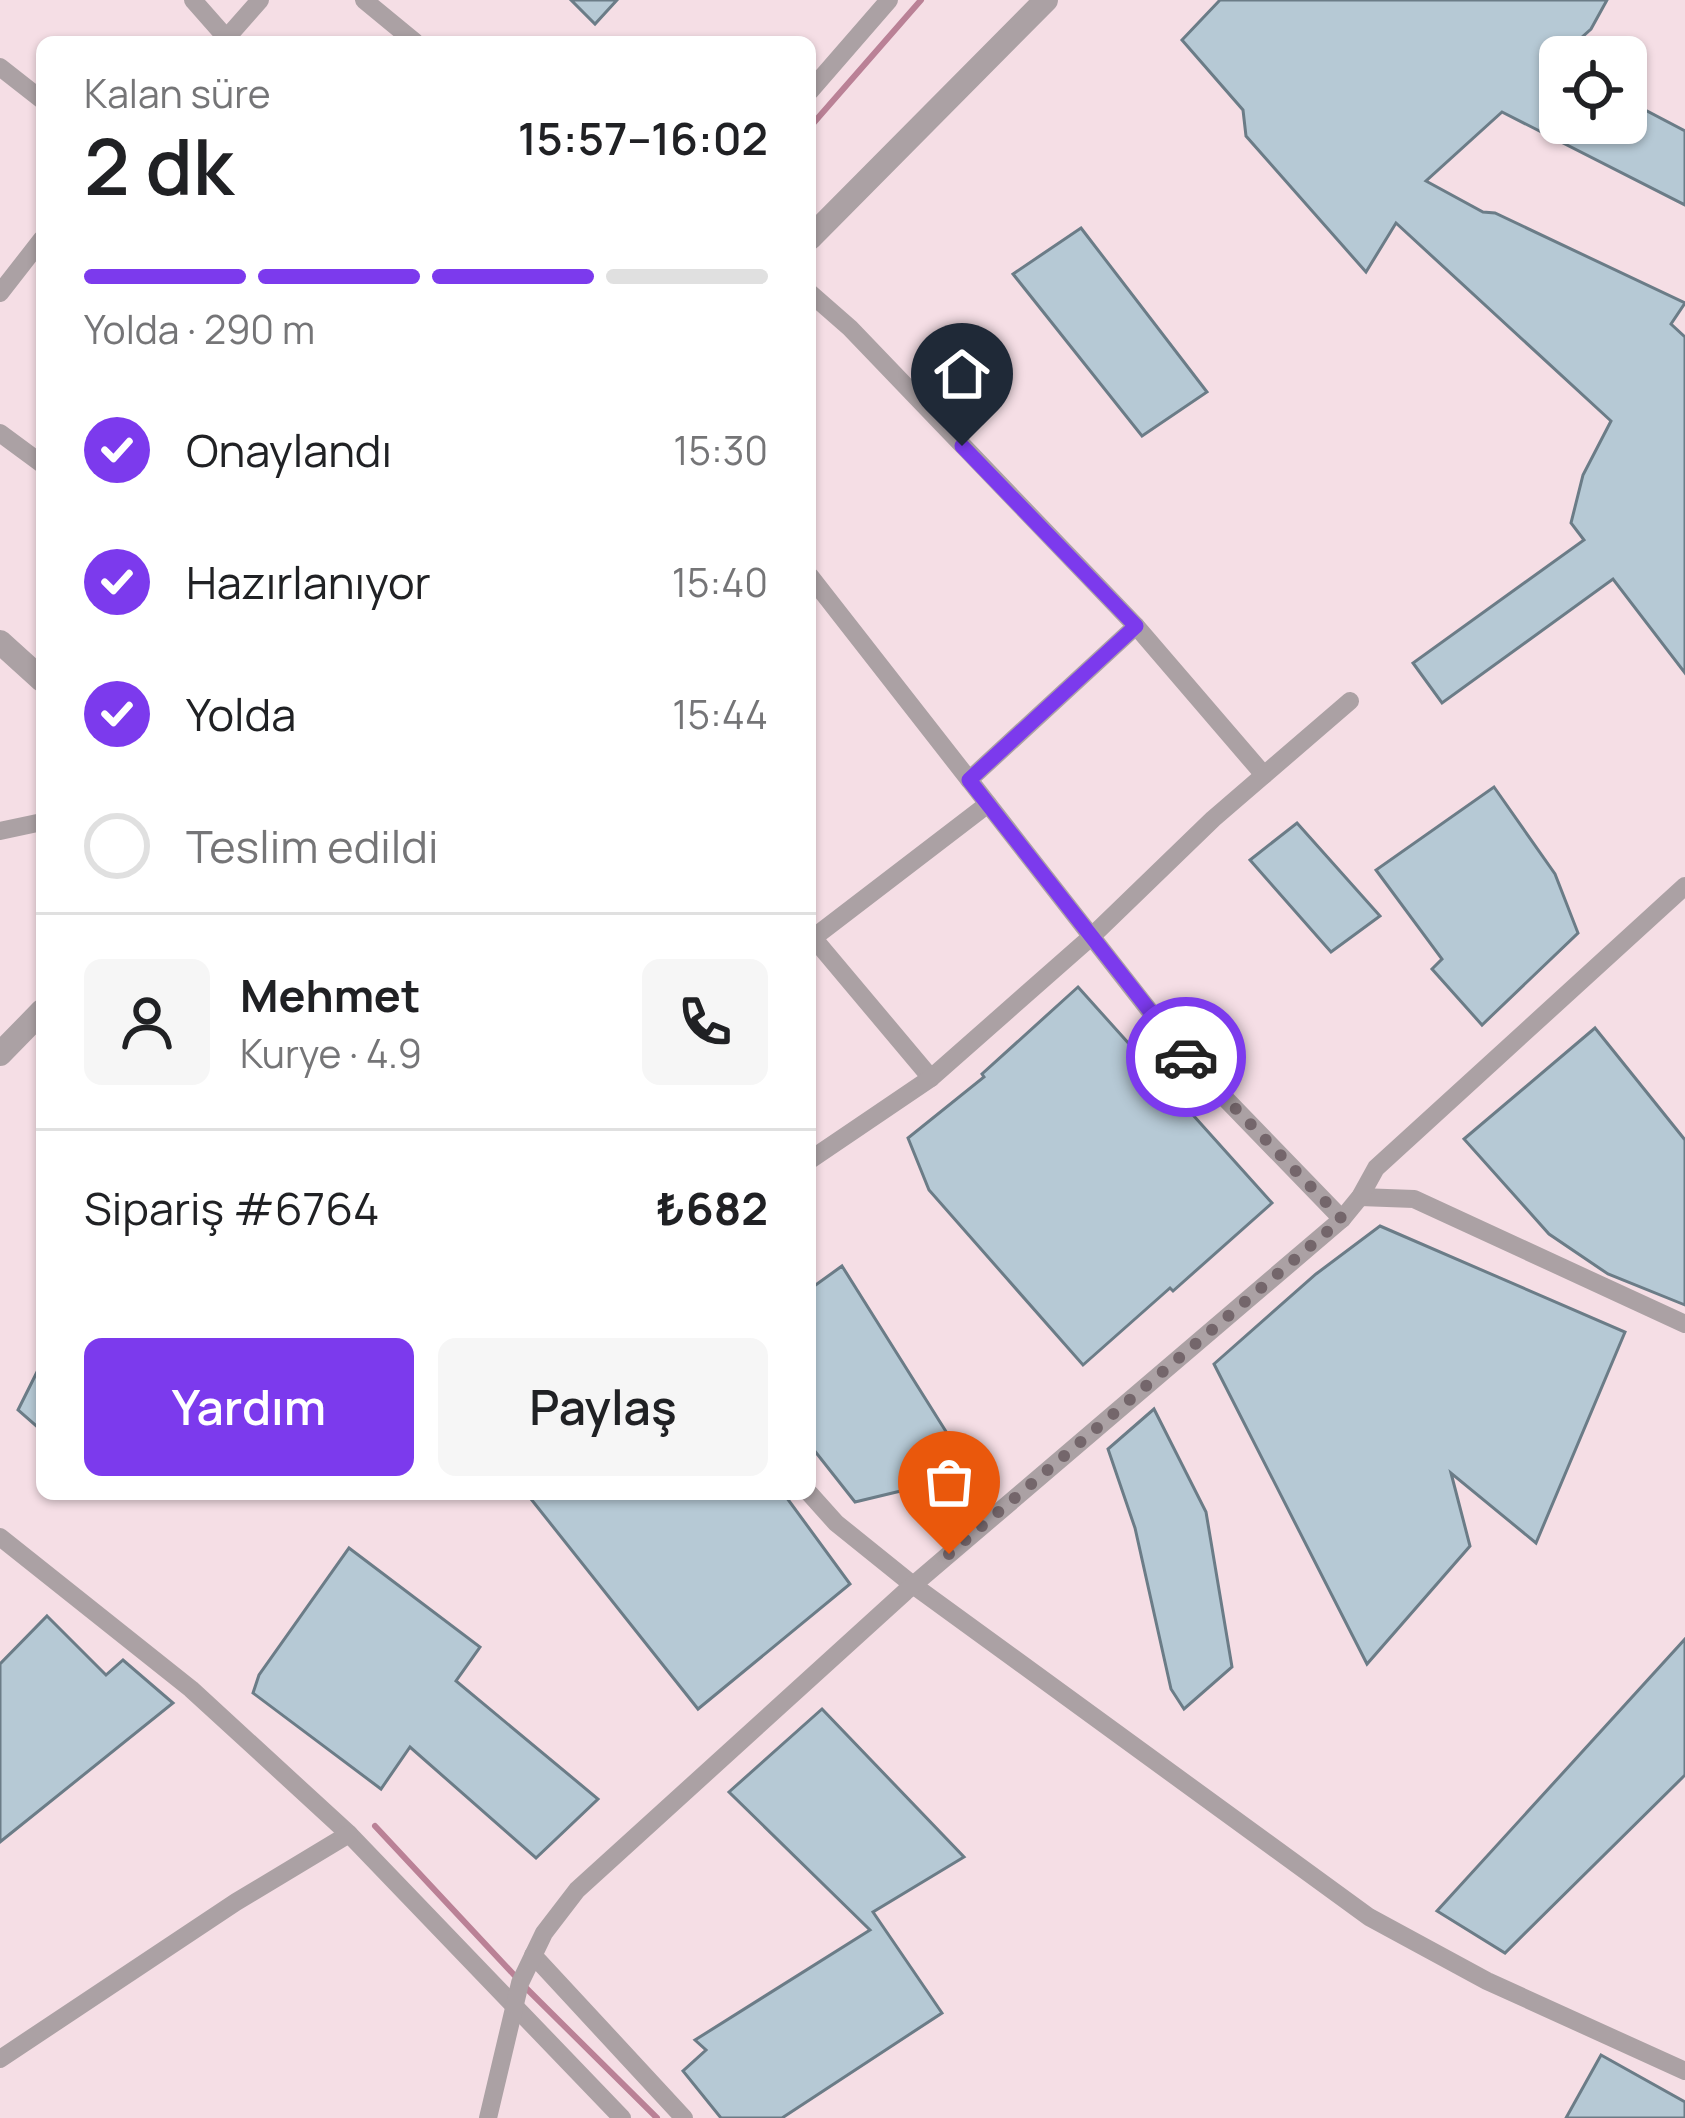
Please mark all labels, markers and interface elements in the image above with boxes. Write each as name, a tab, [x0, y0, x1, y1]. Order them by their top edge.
map controls	[1539, 36, 1647, 144]
button: locate	[1539, 36, 1647, 144]
text: Kalan süre	[84, 66, 271, 120]
text: 15:57–16:02	[518, 107, 768, 169]
text: 2 dk	[84, 112, 234, 218]
text: Yolda · 290 m	[84, 302, 315, 356]
pin	[911, 323, 1013, 446]
icon: home	[929, 341, 995, 407]
icon: check	[84, 417, 150, 483]
text: Onaylandı	[186, 419, 392, 481]
text: 15:30	[673, 423, 768, 477]
icon: check	[84, 549, 150, 615]
text: Hazırlanıyor	[186, 551, 431, 613]
text: 15:40	[672, 555, 768, 609]
icon: check	[84, 681, 150, 747]
text: Yolda	[186, 683, 296, 745]
text: 15:44	[672, 687, 768, 741]
text: Teslim edildi	[186, 815, 439, 877]
button: person	[84, 959, 210, 1085]
button: phone	[642, 959, 768, 1085]
text: Mehmet	[240, 964, 420, 1026]
courier	[1126, 997, 1246, 1117]
icon: car	[1153, 1024, 1219, 1090]
text: Kurye · 4.9	[240, 1026, 422, 1080]
text: Sipariş #6764	[84, 1177, 380, 1239]
text: ₺682	[656, 1177, 768, 1239]
button: Yardım	[84, 1338, 414, 1476]
button: Paylaş	[438, 1338, 768, 1476]
pin	[898, 1431, 1000, 1554]
icon: bag	[916, 1449, 982, 1515]

